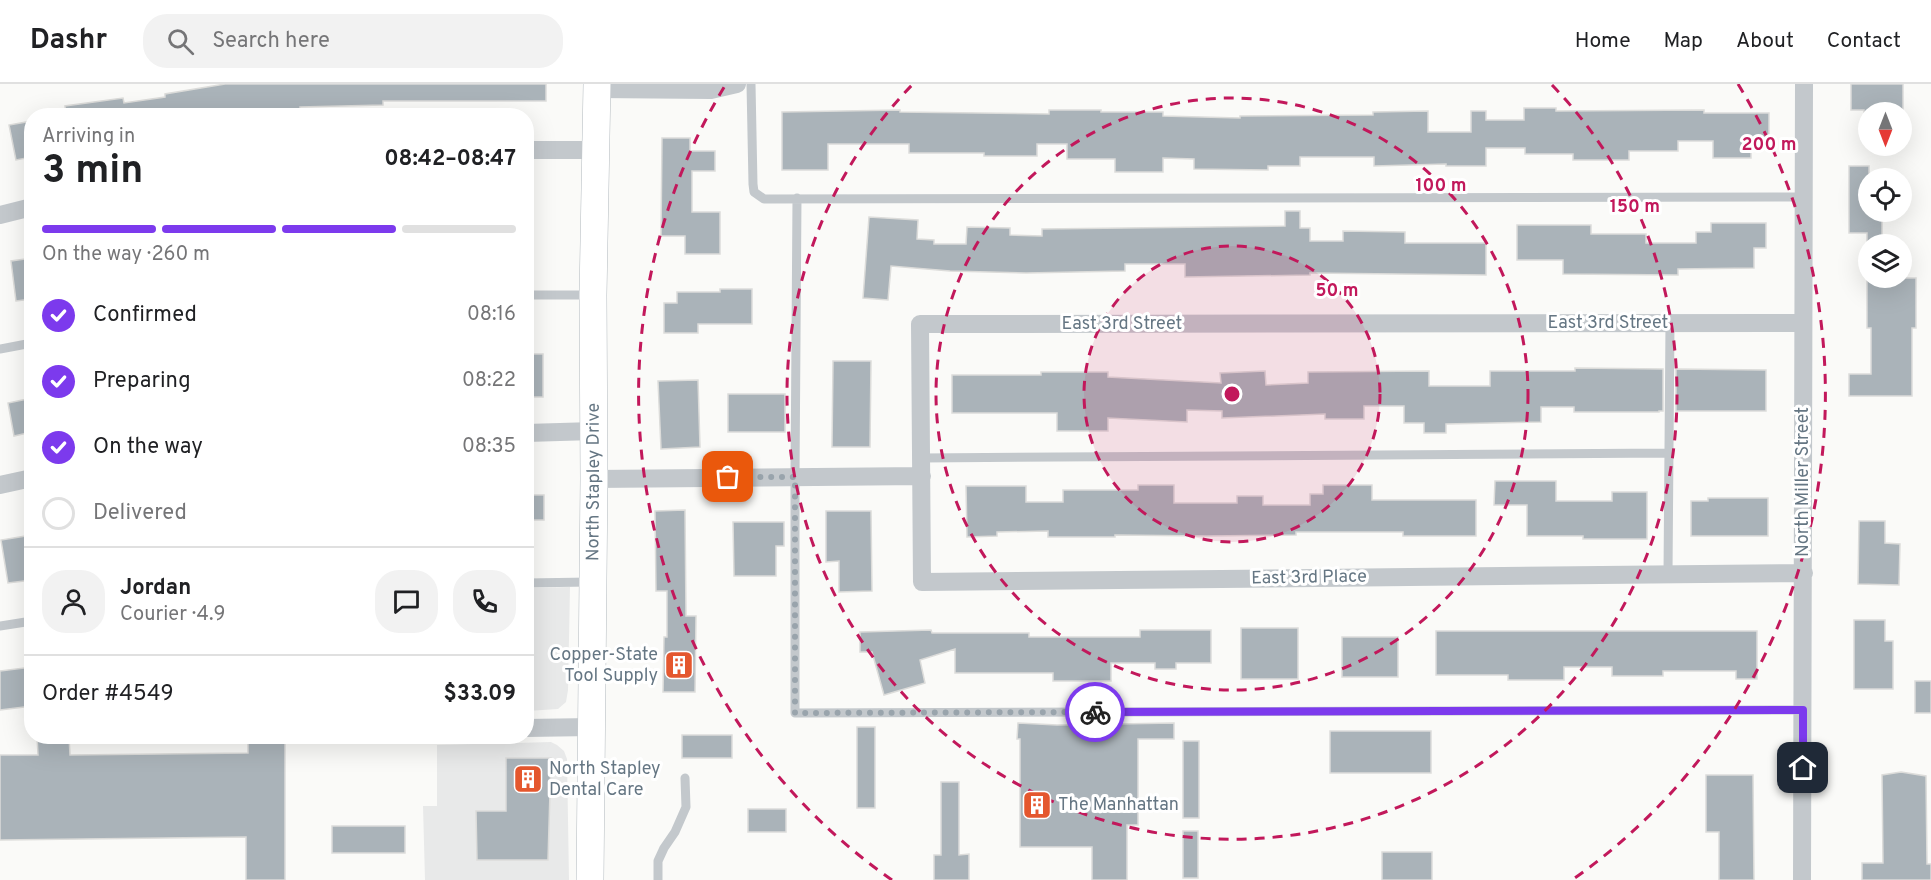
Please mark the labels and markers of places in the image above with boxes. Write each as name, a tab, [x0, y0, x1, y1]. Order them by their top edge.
centre of rings	[1222, 384, 1242, 404]
pin	[702, 451, 753, 502]
place label: Copper-State Tool Supply	[550, 644, 658, 688]
building icon: Copper-State Tool Supply	[663, 649, 695, 681]
pin	[1777, 742, 1828, 793]
place label: North Stapley Dental Care	[549, 758, 660, 802]
building icon: North Stapley Dental Care	[512, 763, 544, 795]
building icon: The Manhattan	[1021, 789, 1053, 821]
place label: The Manhattan	[1058, 794, 1179, 817]

